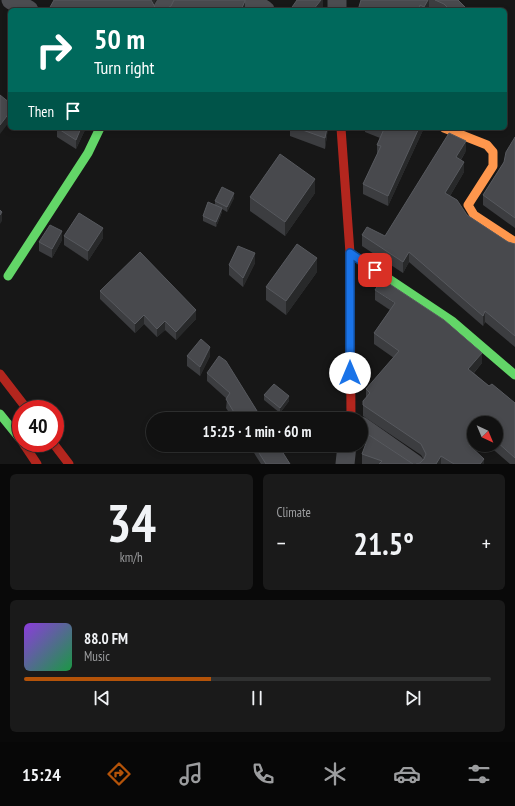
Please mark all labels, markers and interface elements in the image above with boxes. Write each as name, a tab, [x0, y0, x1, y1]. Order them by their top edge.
text: 50 m	[94, 20, 145, 57]
icon: right	[28, 24, 80, 76]
text: Turn right	[94, 56, 154, 79]
icon: arrive	[62, 100, 84, 122]
text: Then	[28, 102, 54, 121]
pin	[358, 253, 392, 287]
icon: arrive	[364, 259, 386, 281]
position arrow	[329, 352, 371, 394]
speed limit sign: 40	[12, 400, 64, 452]
north arrow	[467, 416, 503, 452]
map controls	[467, 416, 503, 452]
text: 15:25 · 1 min · 60 m	[203, 422, 311, 441]
text: 34	[106, 489, 156, 556]
text: Climate	[277, 504, 311, 521]
text: 21.5°	[354, 524, 414, 563]
text: −	[277, 529, 286, 557]
text: +	[482, 529, 491, 557]
text: km/h	[120, 549, 143, 566]
text: 88.0 FM	[84, 629, 128, 648]
text: Music	[84, 648, 110, 665]
icon: previous	[91, 687, 113, 709]
icon: pause	[246, 687, 268, 709]
icon: next	[402, 687, 424, 709]
icon: directions	[105, 760, 133, 788]
icon: music	[177, 760, 205, 788]
icon: phone	[249, 760, 277, 788]
icon: climate	[321, 760, 349, 788]
icon: car	[393, 760, 421, 788]
icon: filters	[465, 760, 493, 788]
text: 15:24	[22, 763, 61, 786]

